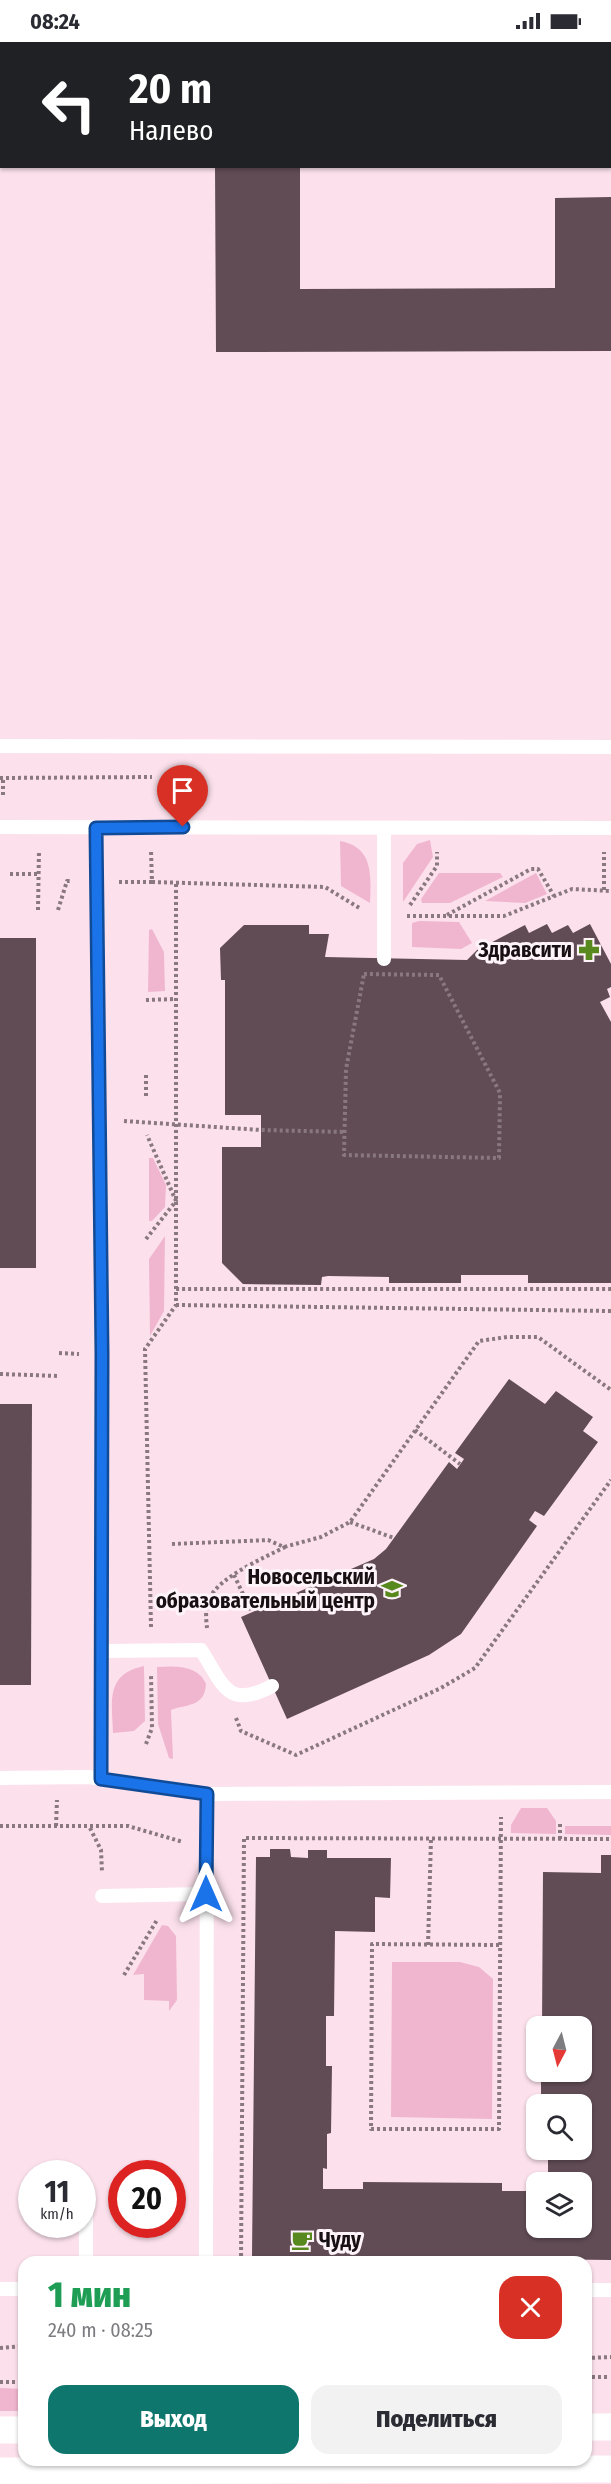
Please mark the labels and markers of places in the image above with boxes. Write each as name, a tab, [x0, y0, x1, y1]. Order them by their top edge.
pin	[157, 765, 208, 827]
place label: Здравсити	[477, 937, 572, 963]
pharmacy icon: Здравсити	[577, 938, 601, 962]
place label: Новосельский образовательный центр	[156, 1564, 375, 1614]
school or university icon: Новосельский образовательный центр	[380, 1577, 404, 1601]
place label: Чуду	[319, 2227, 362, 2253]
cafe icon: Чуду	[290, 2228, 314, 2252]

